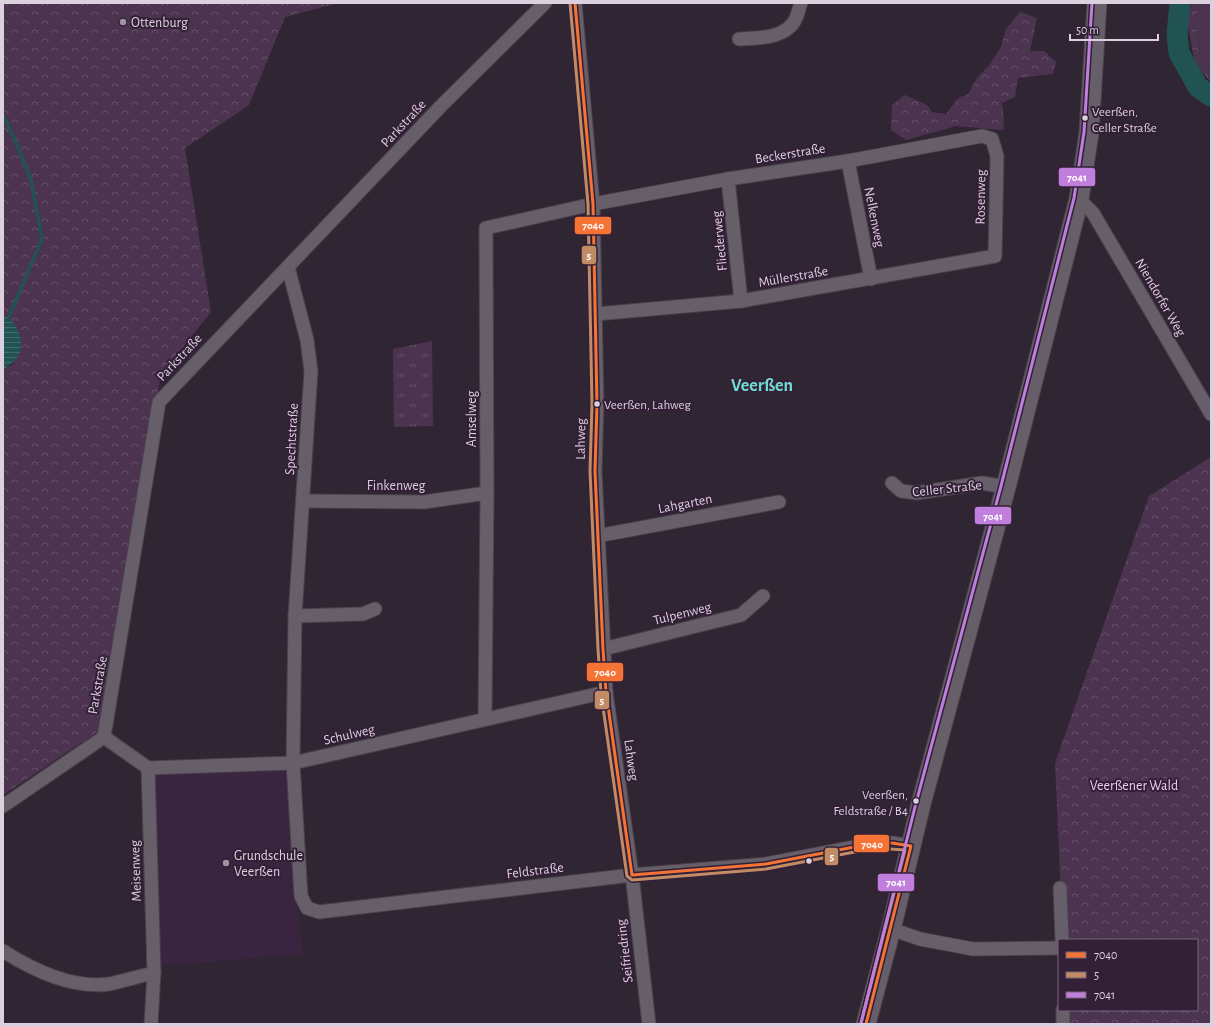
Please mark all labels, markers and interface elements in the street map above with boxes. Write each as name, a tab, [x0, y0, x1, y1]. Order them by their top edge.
place label: Ottenburg	[131, 16, 188, 30]
scale bar	[1070, 16, 1158, 42]
marker: Ottenburg	[118, 17, 128, 27]
text: 50 m	[1076, 24, 1099, 36]
street label: Parkstraße	[379, 97, 429, 150]
place label: Veerßen, Celler Straße	[1092, 106, 1157, 135]
marker: Veerßen, Celler Straße	[1080, 113, 1090, 123]
street label: Beckerstraße	[754, 142, 826, 166]
line badge: 7041	[1058, 167, 1096, 187]
street label: Rosenweg	[974, 169, 988, 225]
text: 7041	[1067, 172, 1087, 183]
street label: Nelkenweg	[861, 186, 887, 249]
street label: Fliederweg	[710, 210, 730, 272]
line badge: 7040	[574, 216, 612, 235]
text: 7040	[582, 220, 604, 231]
line badge: 5	[581, 245, 597, 265]
text: 5	[587, 250, 592, 261]
street label: Niendorfer Weg	[1132, 256, 1188, 339]
street label: Müllerstraße	[757, 264, 829, 290]
street label: Parkstraße	[155, 331, 205, 384]
district label: Veerßen	[731, 377, 793, 395]
street label: Amselweg	[465, 391, 479, 447]
marker: Veerßen, Lahweg	[592, 399, 602, 409]
place label: Veerßen, Lahweg	[604, 399, 691, 412]
street label: Spechtstraße	[283, 403, 301, 475]
street label: Lahweg	[574, 418, 588, 460]
street label: Celler Straße	[912, 478, 983, 500]
street label: Finkenweg	[367, 479, 425, 493]
street label: Lahgarten	[657, 492, 714, 516]
line badge: 7041	[974, 506, 1012, 525]
text: 7041	[983, 511, 1003, 522]
street label: Tulpenweg	[652, 600, 713, 628]
street label: Parkstraße	[86, 655, 110, 715]
line badge: 7040	[586, 662, 624, 682]
text: 7040	[594, 667, 616, 678]
line badge: 5	[594, 690, 610, 710]
text: 5	[600, 695, 605, 706]
street label: Schulweg	[322, 722, 376, 748]
street label: Lahweg	[621, 739, 641, 782]
park label: Veerßener Wald	[1090, 779, 1178, 793]
place label: Veerßen, Feldstraße / B4	[833, 789, 908, 818]
marker: Veerßen, Feldstraße / B4	[911, 796, 921, 806]
line badge: 7040	[853, 834, 890, 853]
text: 7040	[861, 839, 883, 850]
street label: Meisenweg	[128, 840, 144, 902]
line badge: 5	[824, 847, 839, 866]
place label: Grundschule Veerßen	[234, 849, 303, 879]
text: 5	[830, 851, 835, 862]
unlabelled marker	[804, 856, 814, 866]
marker: Grundschule Veerßen	[221, 858, 231, 868]
street label: Feldstraße	[506, 861, 564, 881]
line badge: 7041	[877, 873, 915, 892]
text: 7041	[886, 877, 906, 888]
street label: Seifriedring	[614, 918, 636, 983]
legend	[1058, 939, 1198, 1011]
text: 7040	[1094, 949, 1117, 961]
text: 5	[1094, 969, 1099, 981]
text: 7041	[1094, 989, 1115, 1001]

